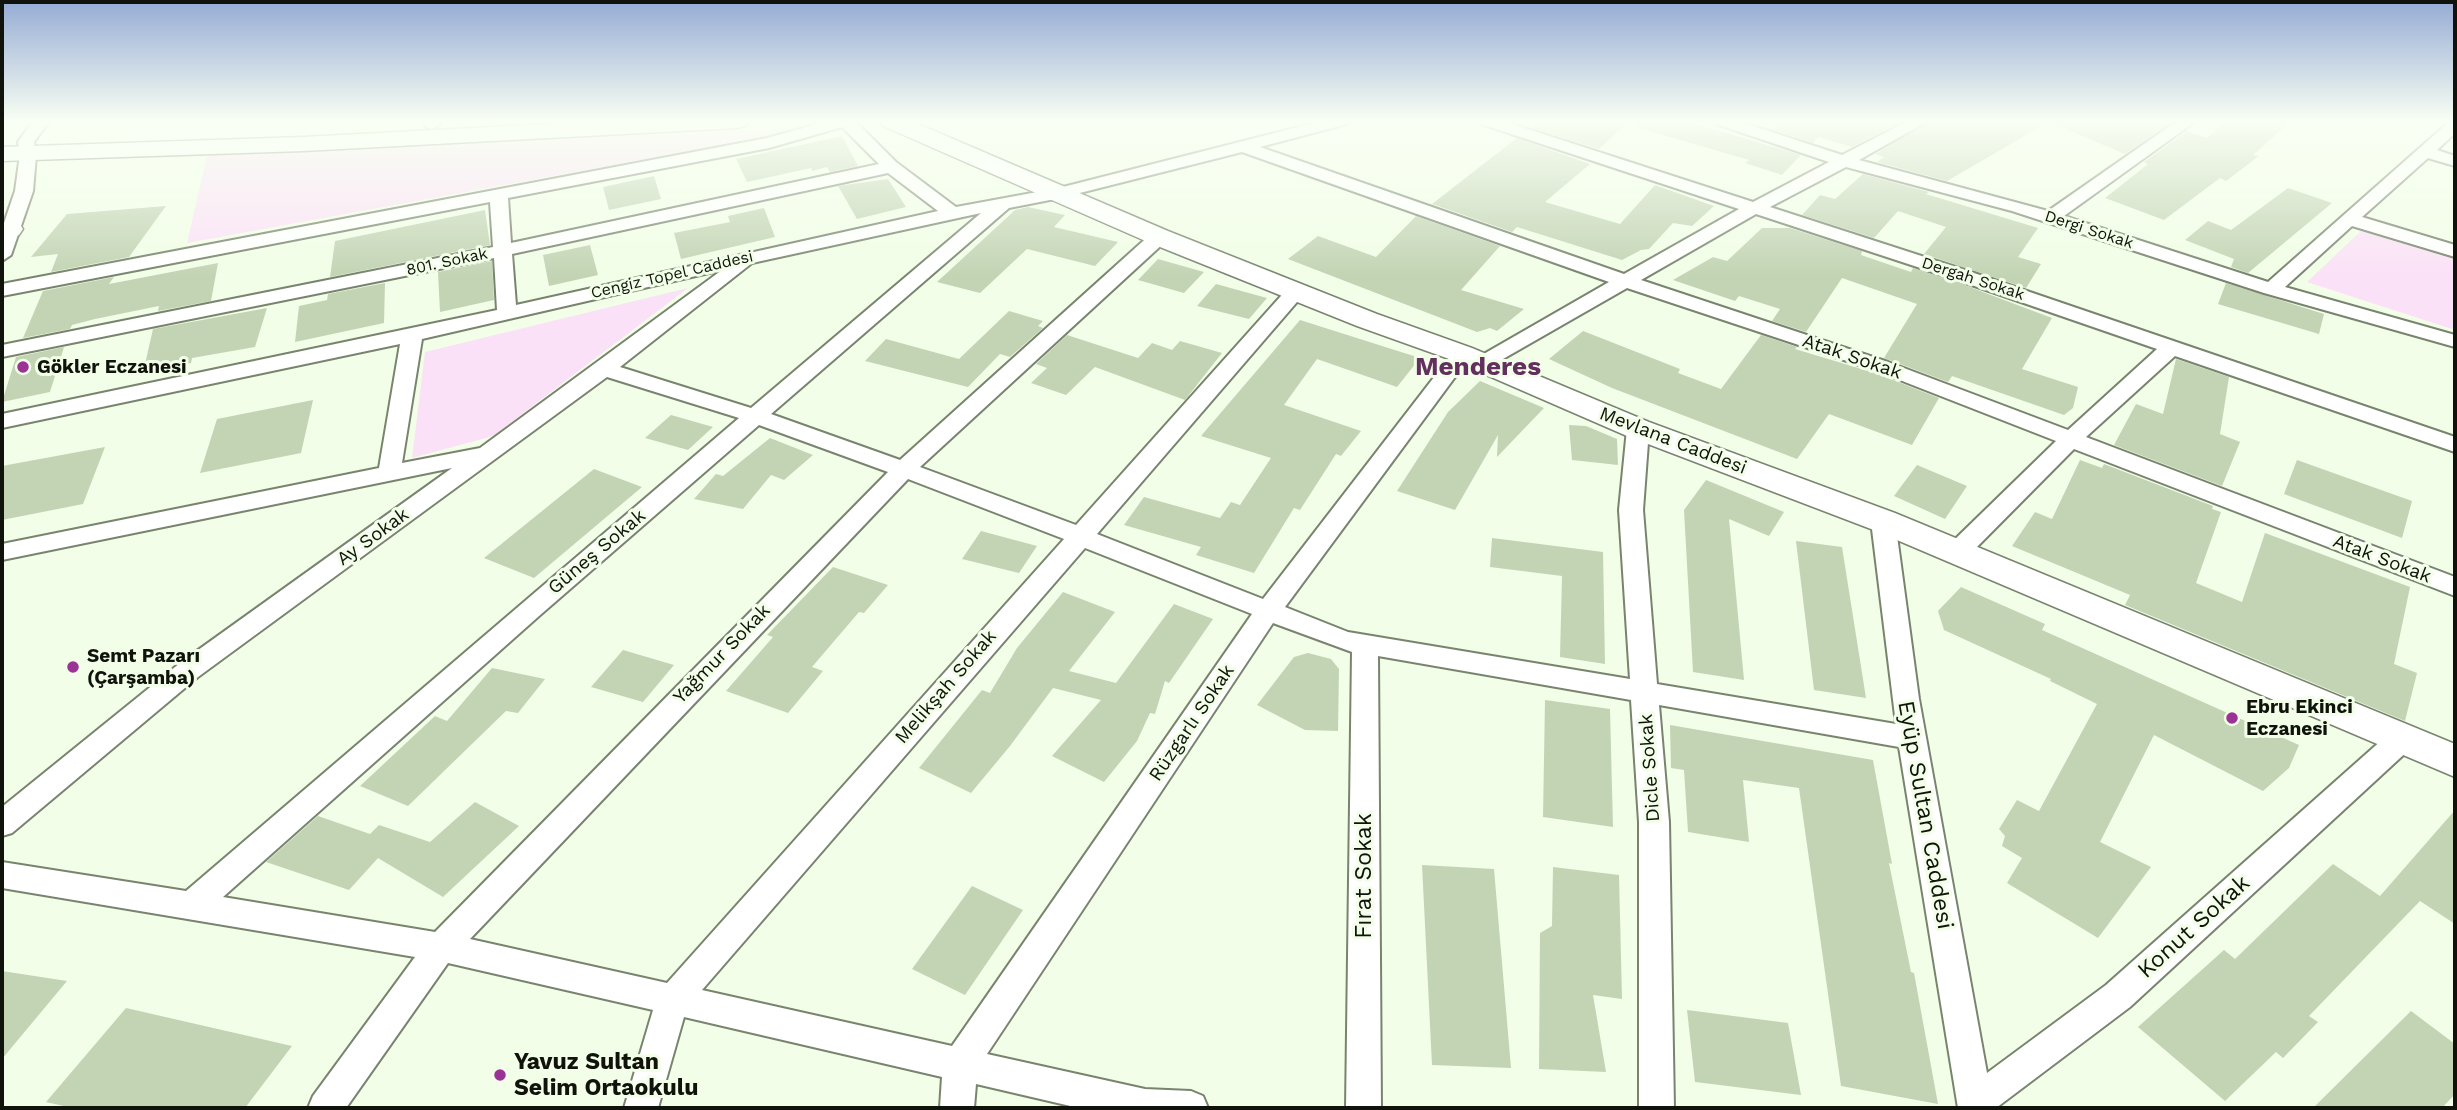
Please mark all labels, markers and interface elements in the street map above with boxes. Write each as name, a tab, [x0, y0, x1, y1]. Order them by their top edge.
street label: Dergi Sokak	[2042, 207, 2136, 253]
street label: 801. Sokak	[405, 244, 489, 280]
street label: Cengiz Topel Caddesi	[589, 247, 755, 303]
street label: Dergah Sokak	[1919, 253, 2027, 305]
street label: Atak Sokak	[1799, 329, 1905, 385]
district label: Menderes	[1415, 351, 1541, 383]
place label: Gökler Eczanesi	[37, 356, 187, 378]
marker: Gökler Eczanesi	[15, 359, 31, 375]
street label: Mevlana Caddesi	[1596, 402, 1750, 480]
street label: Ay Sokak	[332, 503, 414, 571]
street label: Güneş Sokak	[544, 505, 650, 599]
street label: Atak Sokak	[2330, 530, 2434, 588]
street label: Yağmur Sokak	[669, 599, 775, 709]
street label: Melikşah Sokak	[890, 625, 1002, 749]
place label: Semt Pazarı (Çarşamba)	[87, 645, 200, 689]
marker: Semt Pazarı (Çarşamba)	[65, 659, 81, 675]
street label: Rüzgarlı Sokak	[1145, 660, 1239, 786]
place label: Ebru Ekinci Eczanesi	[2246, 696, 2353, 740]
street label: Eyüp Sultan Caddesi	[1891, 699, 1959, 931]
marker: Ebru Ekinci Eczanesi	[2224, 710, 2240, 726]
street label: Dicle Sokak	[1635, 713, 1665, 823]
street label: Fırat Sokak	[1350, 813, 1378, 939]
street label: Konut Sokak	[2132, 869, 2256, 985]
place label: Yavuz Sultan Selim Ortaokulu	[514, 1048, 699, 1102]
marker: Yavuz Sultan Selim Ortaokulu	[492, 1067, 508, 1083]

